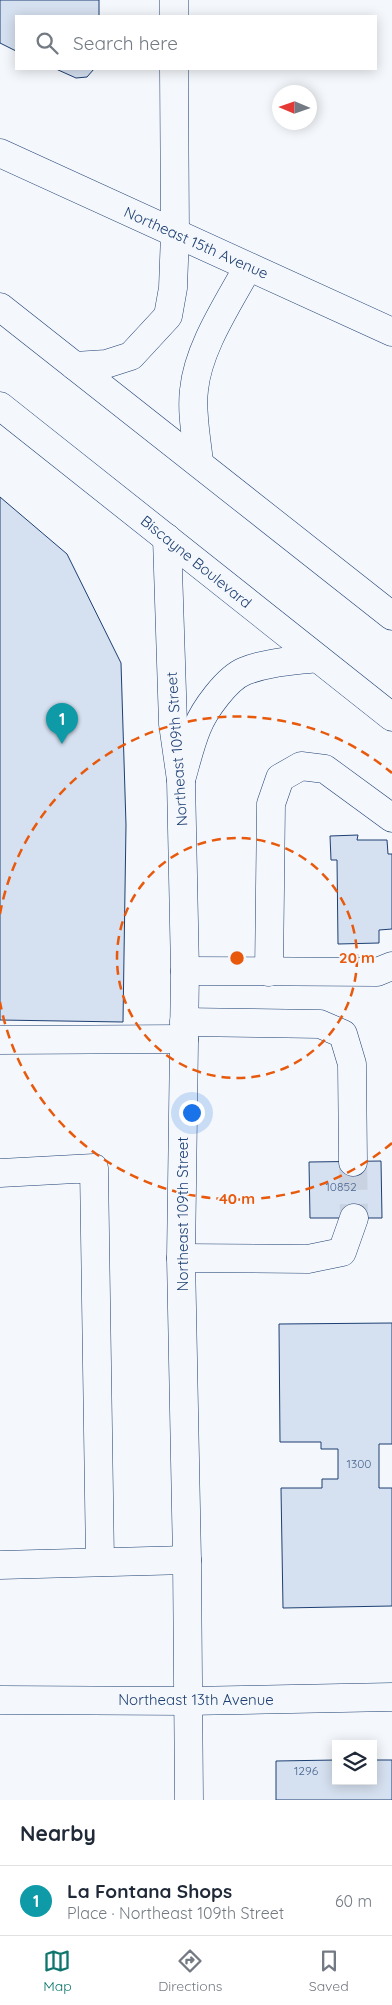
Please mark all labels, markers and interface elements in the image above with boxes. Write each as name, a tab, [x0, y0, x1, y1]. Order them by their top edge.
search box	[15, 15, 377, 70]
icon: search	[33, 29, 61, 57]
text: Search here	[73, 31, 178, 55]
north arrow	[272, 85, 317, 130]
street label: Northeast 15th Avenue	[121, 202, 271, 283]
street label: Biscayne Boulevard	[137, 511, 256, 612]
street label: Northeast 109th Street	[162, 671, 191, 827]
pin: 1	[46, 703, 78, 744]
text: 20 m	[339, 948, 375, 967]
centre of rings	[228, 949, 246, 967]
your location	[179, 1100, 205, 1126]
street label: Northeast 109th Street	[173, 1137, 192, 1291]
house number: 10852	[325, 1179, 357, 1194]
text: 40 m	[219, 1189, 255, 1208]
house number: 1300	[346, 1456, 372, 1471]
street label: Northeast 13th Avenue	[118, 1690, 274, 1709]
map controls	[332, 1740, 377, 1785]
button: layers	[332, 1740, 377, 1785]
house number: 1296	[294, 1763, 319, 1778]
text: Nearby	[20, 1820, 96, 1846]
text: La Fontana Shops	[67, 1879, 232, 1903]
text: 1	[33, 1891, 39, 1911]
text: 60 m	[335, 1891, 372, 1911]
text: Place · Northeast 109th Street	[67, 1903, 284, 1923]
tab: Map	[43, 1947, 72, 1995]
tab: Directions	[158, 1947, 222, 1995]
tab: Saved	[309, 1947, 349, 1995]

